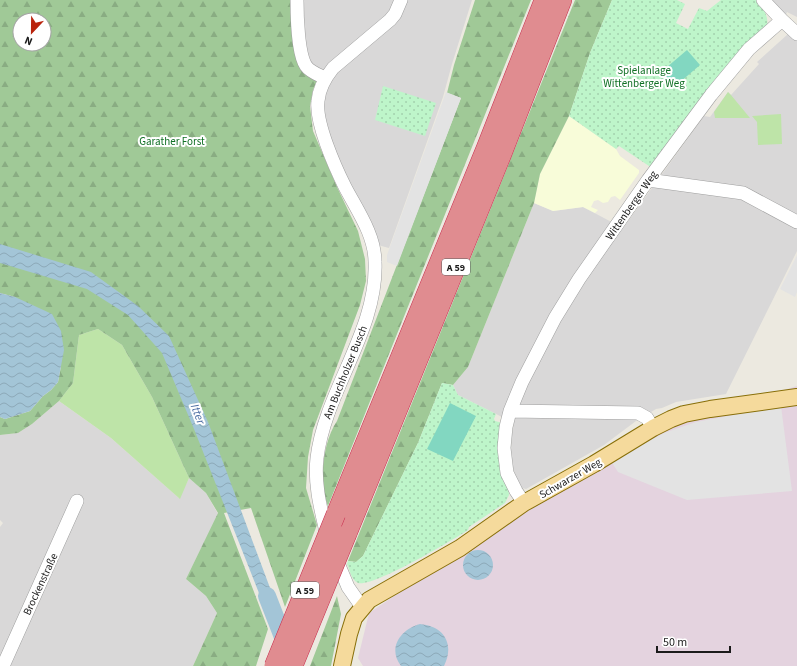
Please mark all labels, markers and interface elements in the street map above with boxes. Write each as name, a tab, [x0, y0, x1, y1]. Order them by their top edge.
north arrow	[12, 12, 52, 52]
text: N	[22, 32, 35, 49]
park label: Spielanlage Wittenberger Weg	[603, 63, 685, 91]
park label: Garather Forst	[139, 134, 205, 149]
street label: Wittenberger Weg	[602, 167, 661, 243]
road number: A 59	[442, 259, 470, 275]
street label: Am Buchholzer Busch	[320, 323, 371, 421]
water label: Itter	[186, 402, 209, 428]
street label: Schwarzer Weg	[536, 454, 605, 502]
street label: Brockenstraße	[20, 550, 62, 618]
road number: A 59	[291, 582, 319, 598]
scale bar	[657, 628, 730, 654]
text: 50 m	[663, 634, 687, 651]

